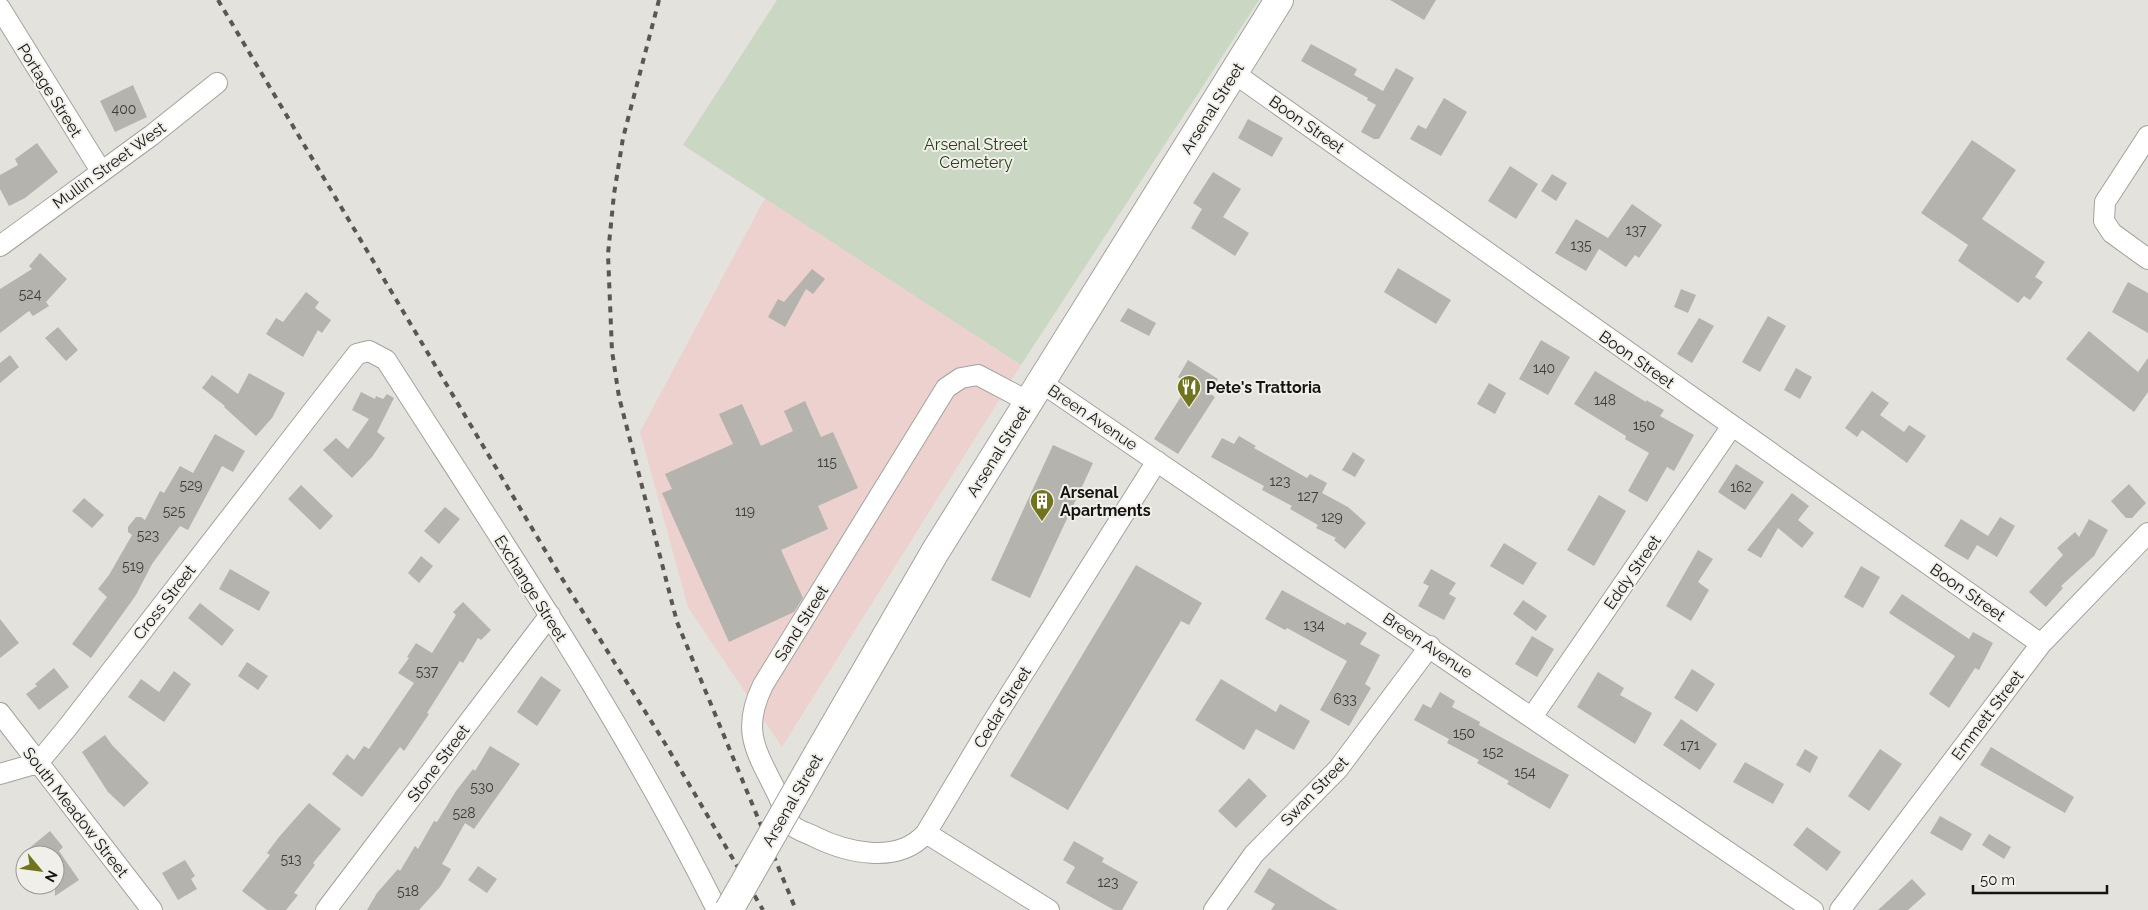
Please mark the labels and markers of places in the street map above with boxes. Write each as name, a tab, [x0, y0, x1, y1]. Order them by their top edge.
restaurant icon: Pete's Trattoria	[1176, 374, 1202, 408]
place label: Pete's Trattoria	[1206, 378, 1321, 397]
place label: Arsenal Apartments	[1060, 483, 1151, 520]
building icon: Arsenal Apartments	[1029, 488, 1055, 522]

